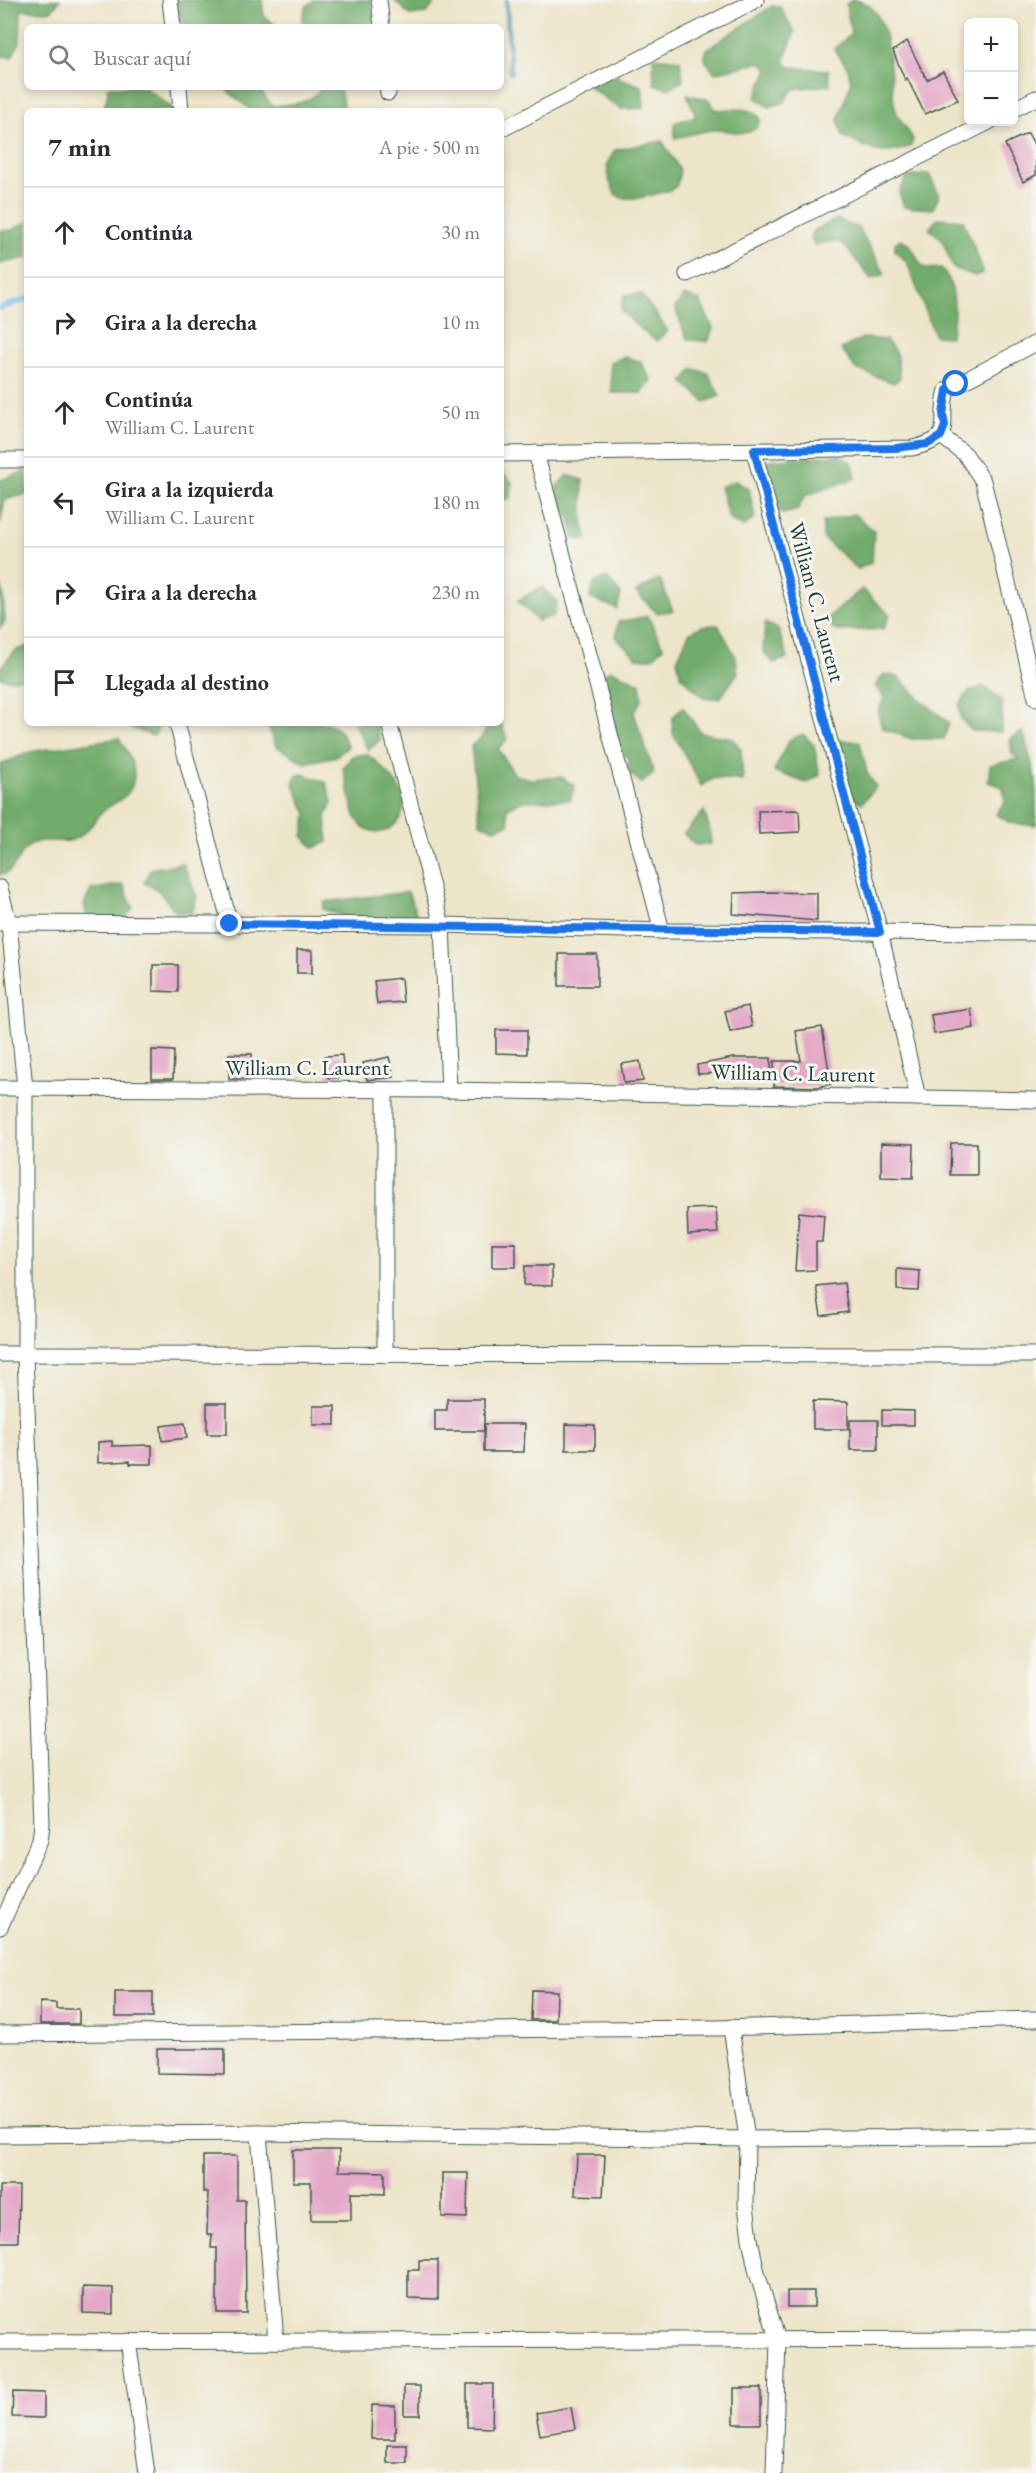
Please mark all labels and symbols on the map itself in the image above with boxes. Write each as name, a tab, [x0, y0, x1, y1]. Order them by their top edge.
route start	[942, 370, 968, 396]
street label: William C. Laurent	[782, 519, 852, 685]
route end	[216, 910, 242, 936]
street label: William C. Laurent	[225, 1053, 389, 1082]
street label: William C. Laurent	[711, 1057, 875, 1089]

